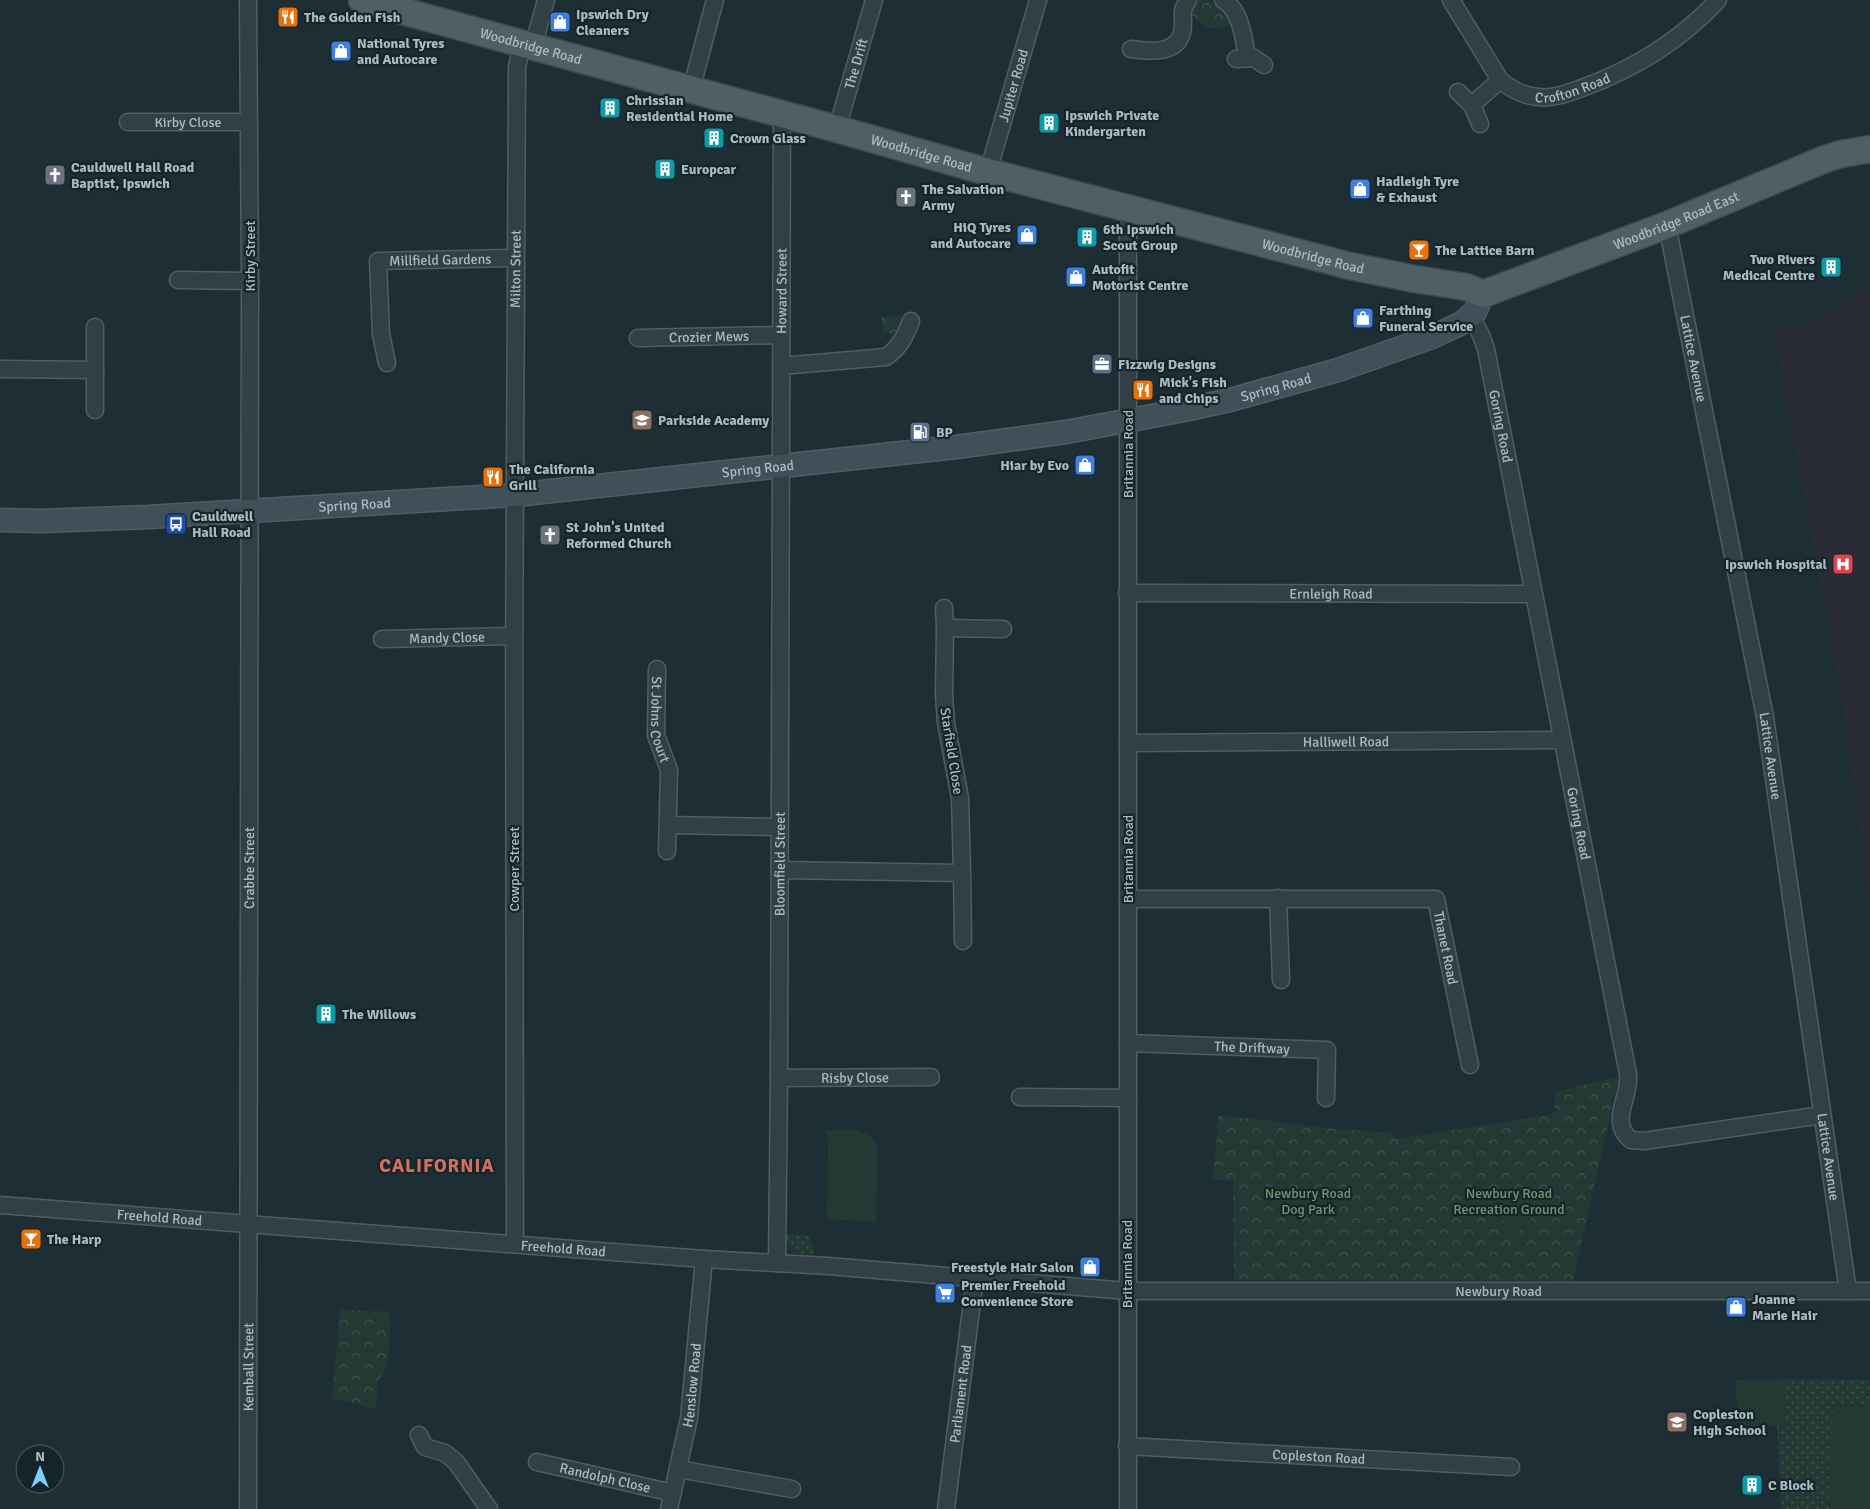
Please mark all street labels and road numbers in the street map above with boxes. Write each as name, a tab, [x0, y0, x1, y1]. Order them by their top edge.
street label: Woodbridge Road	[478, 24, 584, 68]
street label: The Drift	[841, 36, 872, 91]
street label: Jupiter Road	[995, 47, 1032, 124]
street label: Crofton Road	[1534, 70, 1613, 107]
street label: Kirby Close	[154, 114, 222, 131]
street label: Woodbridge Road	[869, 131, 974, 176]
street label: Woodbridge Road East	[1611, 188, 1742, 253]
street label: Kirby Street	[242, 221, 259, 291]
street label: Milton Street	[507, 230, 525, 308]
street label: Woodbridge Road	[1260, 235, 1366, 278]
street label: Howard Street	[773, 248, 791, 334]
street label: Millfield Gardens	[389, 251, 492, 270]
street label: Lattice Avenue	[1676, 314, 1710, 403]
street label: Crozier Mews	[669, 328, 749, 346]
street label: Spring Road	[1239, 370, 1313, 406]
street label: Goring Road	[1485, 388, 1516, 464]
street label: Britannia Road	[1120, 410, 1137, 498]
street label: Spring Road	[721, 457, 795, 481]
street label: Spring Road	[318, 494, 391, 516]
street label: Ernleigh Road	[1289, 585, 1373, 603]
street label: Mandy Close	[409, 629, 485, 647]
street label: St Johns Court	[647, 676, 674, 765]
street label: Starfield Close	[936, 706, 967, 796]
street label: Lattice Avenue	[1755, 711, 1785, 801]
street label: Halliwell Road	[1303, 733, 1389, 751]
street label: Goring Road	[1563, 786, 1594, 861]
street label: Bloomfield Street	[772, 812, 789, 916]
street label: Britannia Road	[1120, 815, 1137, 903]
street label: Crabbe Street	[241, 827, 258, 909]
street label: Cowper Street	[506, 827, 523, 911]
street label: Thanet Road	[1430, 910, 1461, 986]
street label: The Driftway	[1214, 1038, 1290, 1058]
street label: Risby Close	[821, 1069, 889, 1087]
street label: Lattice Avenue	[1813, 1112, 1843, 1202]
street label: Freehold Road	[116, 1206, 203, 1229]
street label: Britannia Road	[1119, 1220, 1136, 1308]
street label: Freehold Road	[520, 1237, 607, 1260]
street label: Newbury Road	[1455, 1283, 1542, 1300]
street label: Kemball Street	[240, 1323, 257, 1411]
street label: Henslow Road	[679, 1342, 705, 1429]
street label: Parliament Road	[946, 1344, 976, 1444]
street label: Copleston Road	[1272, 1446, 1366, 1468]
street label: Randolph Close	[558, 1459, 652, 1497]

